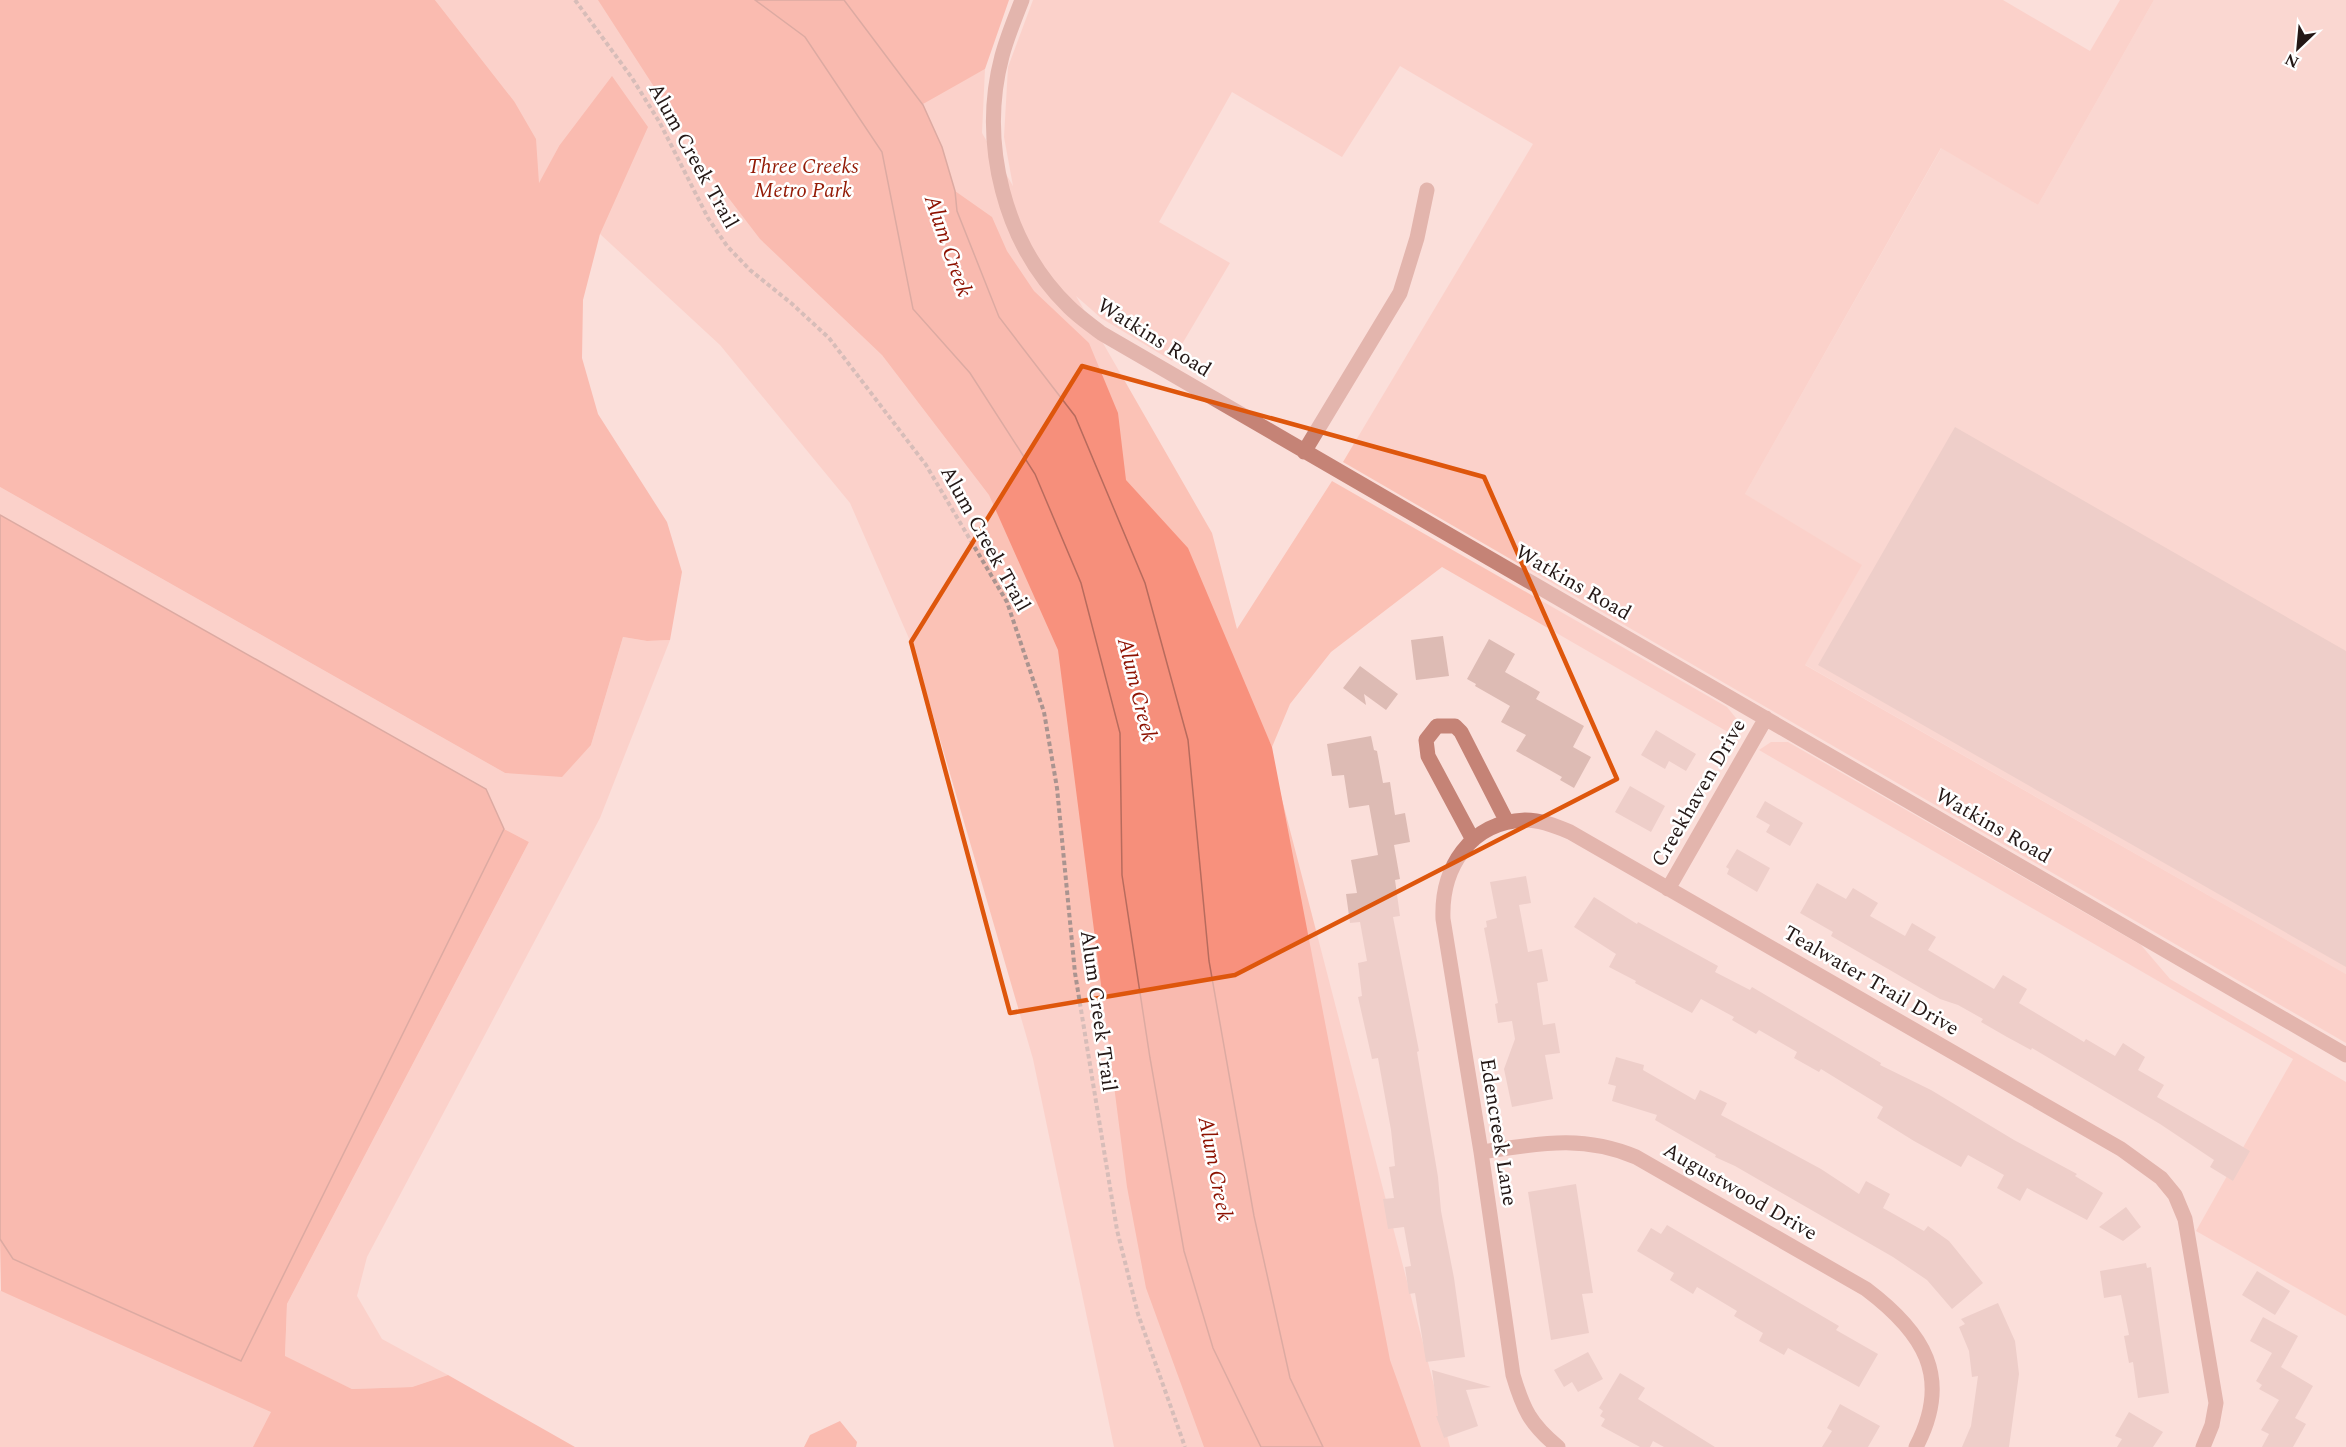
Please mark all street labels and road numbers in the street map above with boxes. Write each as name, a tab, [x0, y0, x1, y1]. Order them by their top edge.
street label: Alum Creek Trail	[640, 77, 746, 235]
street label: Watkins Road	[1091, 290, 1217, 386]
street label: Alum Creek Trail	[932, 460, 1038, 618]
street label: Watkins Road	[1509, 537, 1637, 629]
street label: Creekhaven Drive	[1643, 713, 1755, 873]
street label: Watkins Road	[1929, 780, 2057, 872]
street label: Tealwater Trail Drive	[1777, 917, 1965, 1045]
street label: Alum Creek Trail	[1071, 928, 1125, 1094]
street label: Edencreek Lane	[1471, 1056, 1525, 1208]
street label: Augustwood Drive	[1657, 1135, 1823, 1249]

